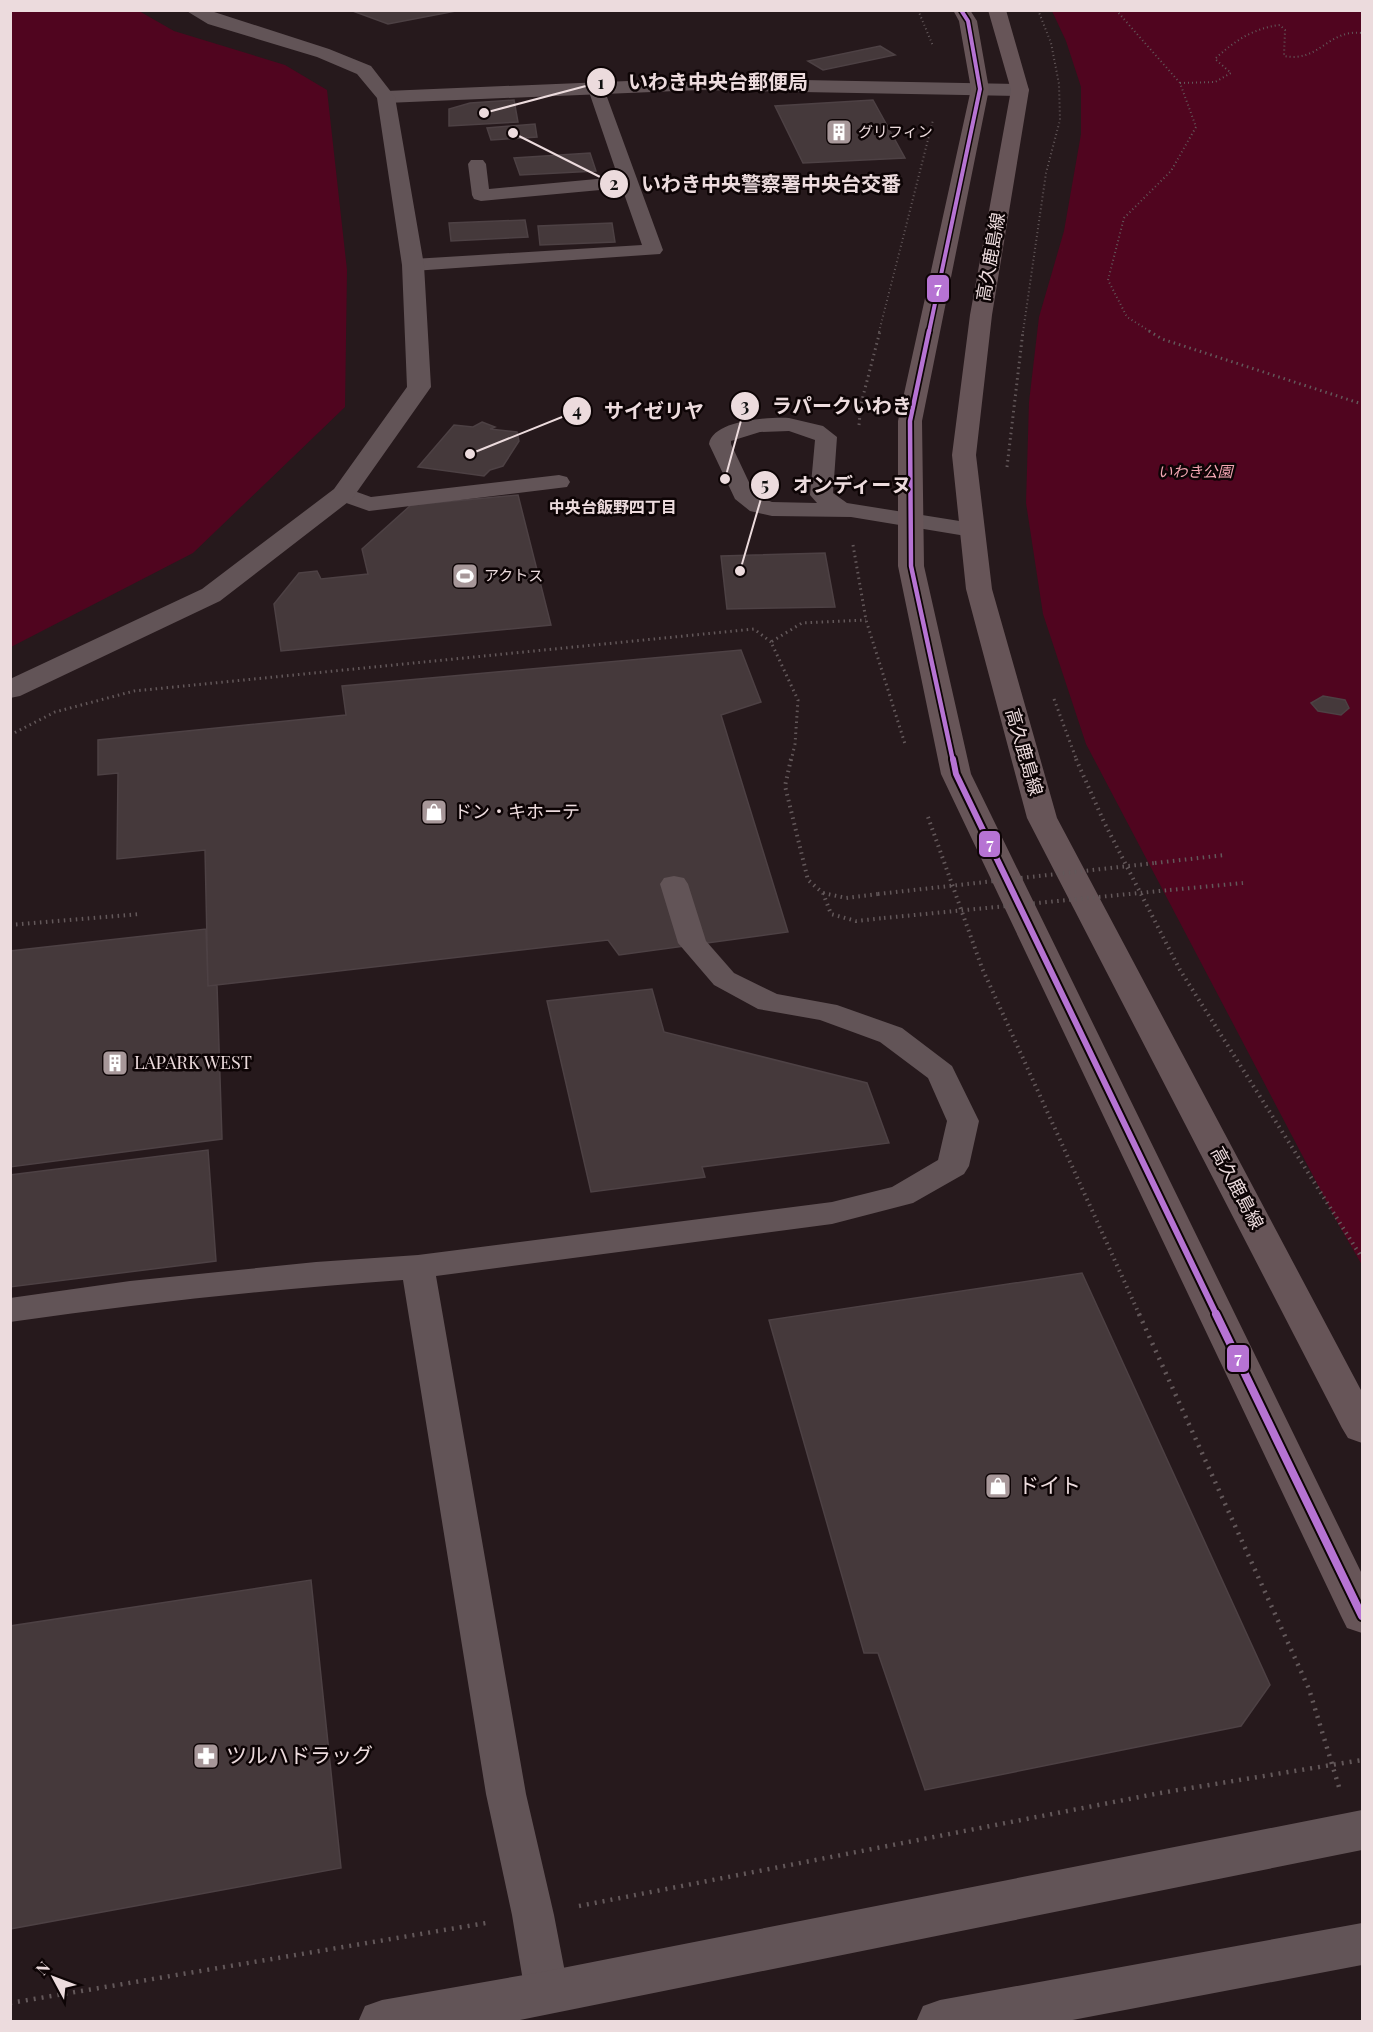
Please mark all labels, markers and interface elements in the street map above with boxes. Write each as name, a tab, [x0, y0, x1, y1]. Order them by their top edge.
callout: いわき中央台郵便局	[586, 63, 820, 101]
text: いわき中央台郵便局	[628, 67, 808, 94]
text: 1	[598, 70, 605, 94]
building icon: グリフィン	[824, 117, 854, 147]
place label: グリフィン	[858, 121, 933, 141]
callout: いわき中央警察署中央台交番	[599, 165, 913, 203]
text: いわき中央警察署中央台交番	[641, 169, 901, 196]
text: 2	[609, 171, 619, 195]
street label: 高久鹿島線	[970, 210, 1010, 303]
line badge: 7	[926, 274, 950, 303]
text: 7	[934, 277, 942, 298]
callout: ラパークいわき	[730, 387, 924, 425]
text: ラパークいわき	[772, 391, 912, 418]
callout: サイゼリヤ	[562, 392, 716, 430]
text: 3	[741, 393, 750, 417]
text: サイゼリヤ	[604, 396, 704, 423]
text: 4	[572, 398, 582, 422]
park label: いわき公園	[1157, 461, 1234, 481]
callout: オンディーヌ	[750, 466, 924, 504]
text: オンディーヌ	[793, 470, 911, 497]
text: 5	[761, 472, 769, 496]
district label: 中央台飯野四丁目	[549, 496, 677, 517]
sports icon: アクトス	[450, 561, 480, 591]
place label: アクトス	[484, 565, 543, 585]
street label: 高久鹿島線	[1001, 705, 1049, 798]
shop icon: ドン・キホーテ	[419, 797, 449, 827]
place label: ドン・キホーテ	[454, 799, 580, 823]
line badge: 7	[978, 830, 1001, 858]
text: 7	[986, 833, 994, 854]
building icon: LAPARK WEST	[100, 1048, 130, 1078]
place label: LAPARK WEST	[134, 1050, 252, 1074]
street label: 高久鹿島線	[1206, 1142, 1270, 1233]
line badge: 7	[1226, 1344, 1250, 1373]
text: 7	[1234, 1347, 1242, 1368]
place label: ドイト	[1018, 1470, 1081, 1498]
shop icon: ドイト	[983, 1471, 1013, 1501]
place label: ツルハドラッグ	[226, 1740, 373, 1768]
pharmacy icon: ツルハドラッグ	[191, 1741, 221, 1771]
north arrow	[24, 1948, 84, 2008]
text: N	[31, 1956, 54, 1979]

